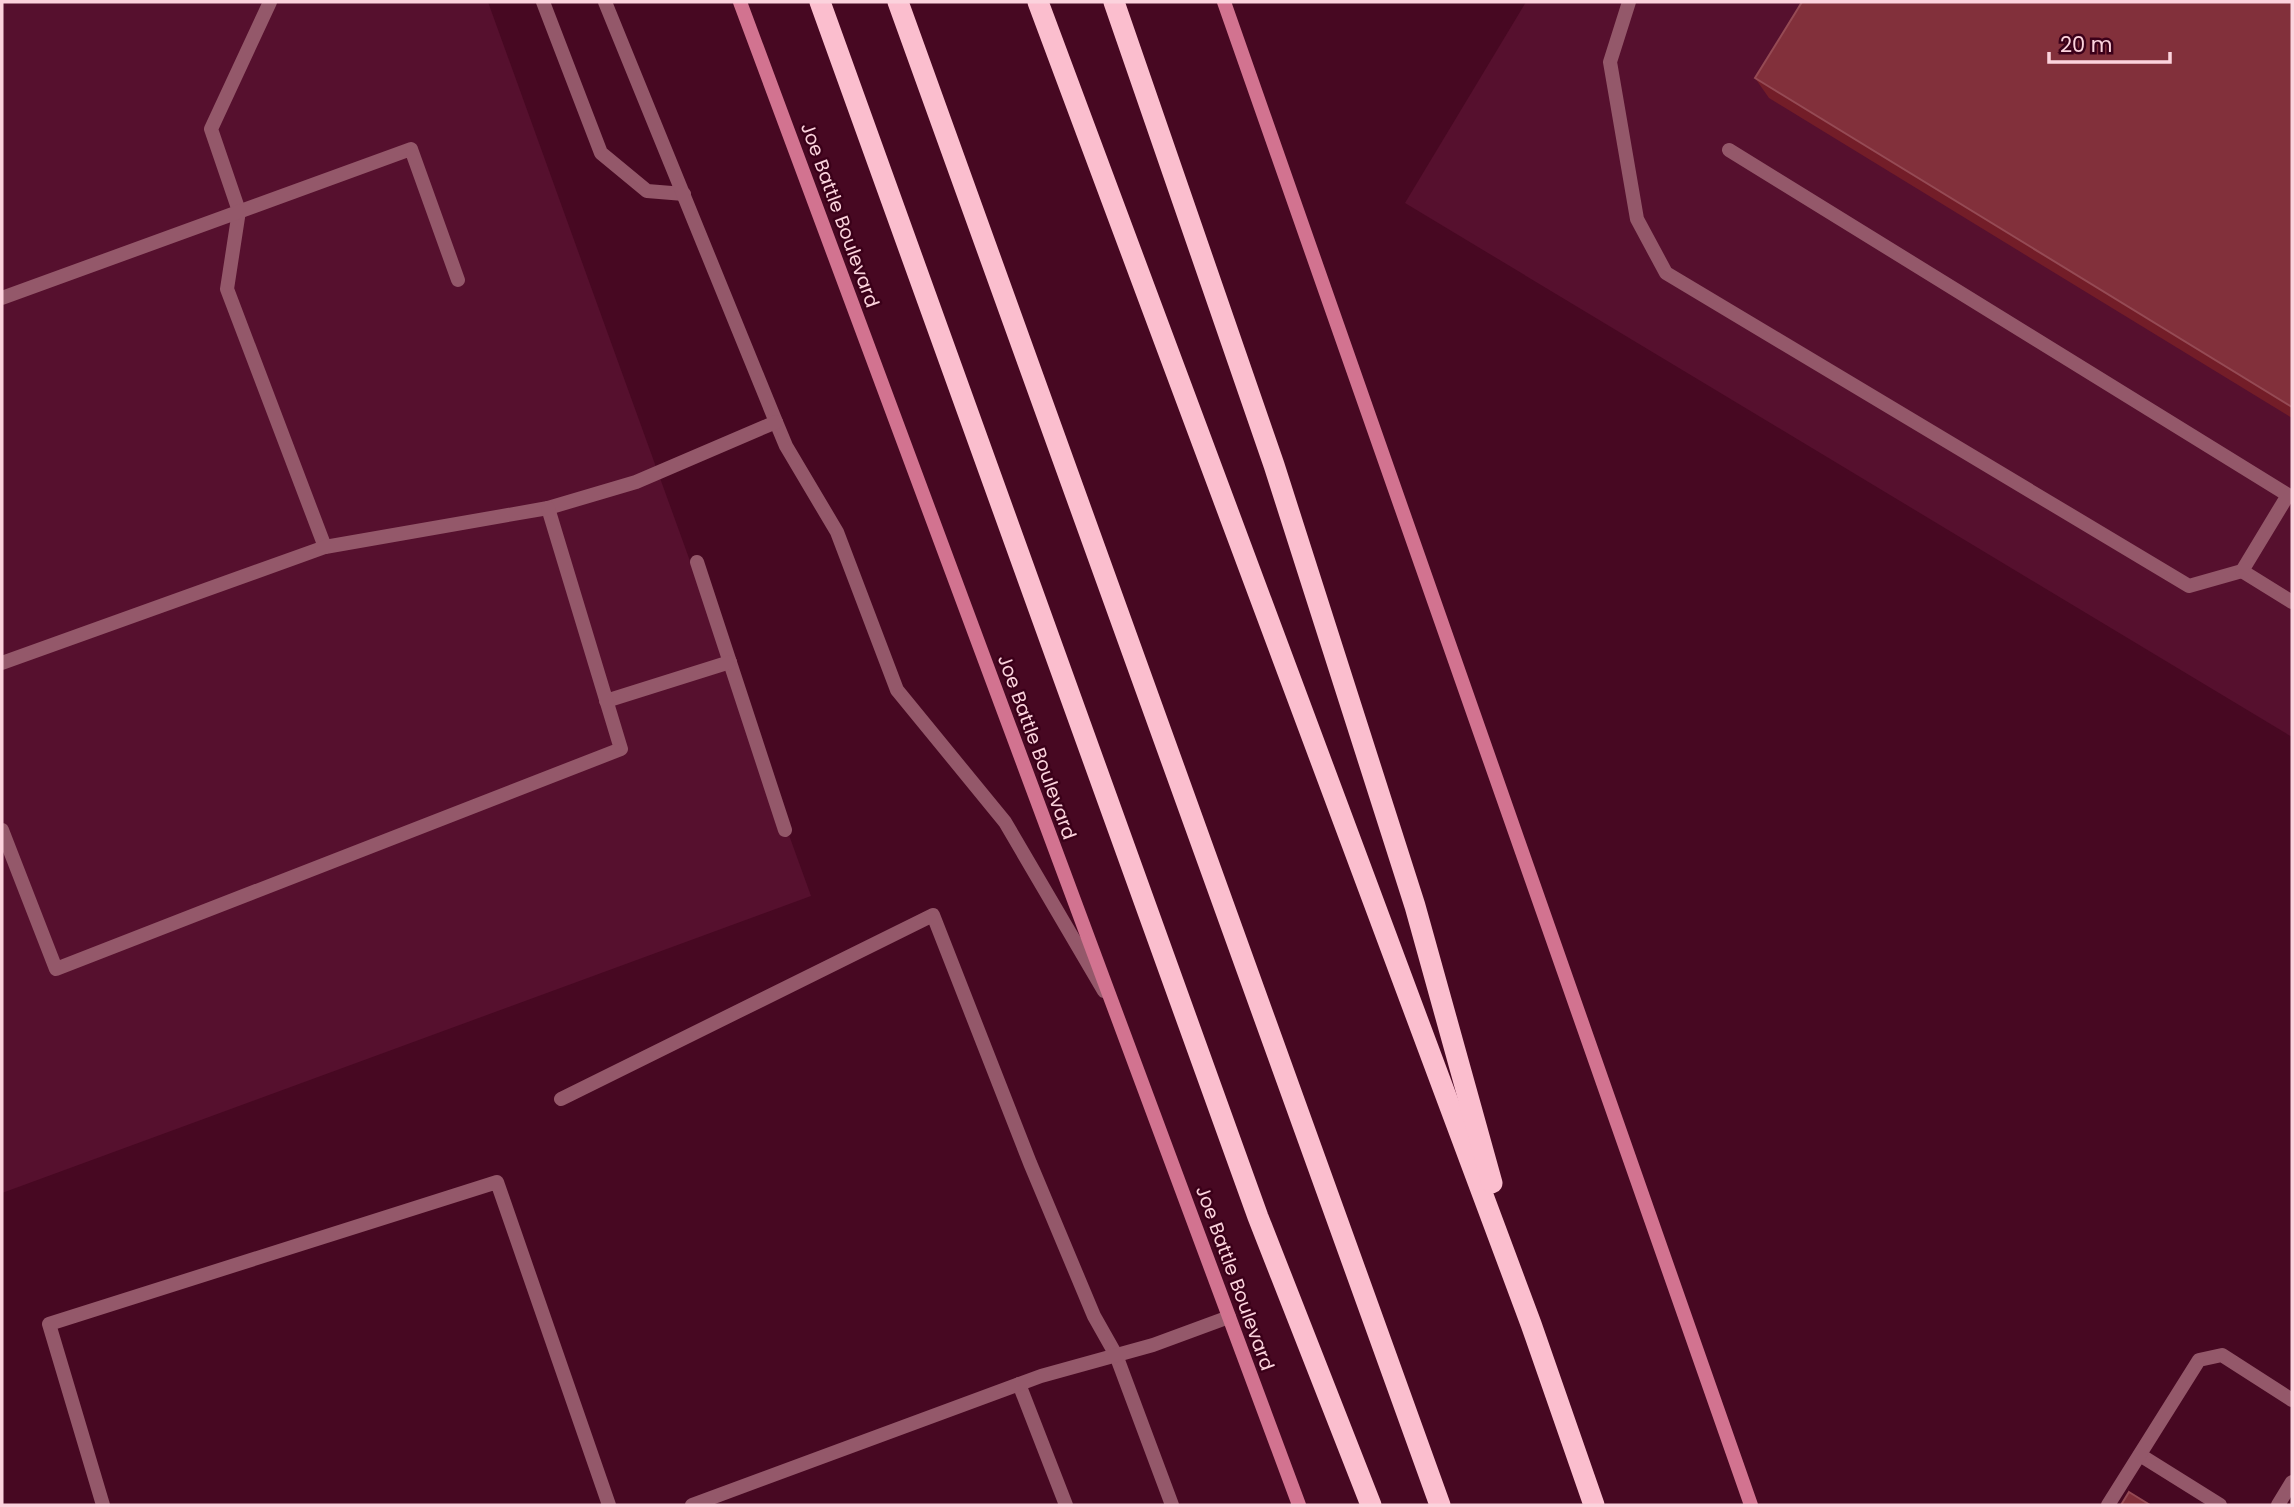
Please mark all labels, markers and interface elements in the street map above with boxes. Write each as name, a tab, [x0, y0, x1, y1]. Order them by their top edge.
scale bar	[2049, 21, 2170, 65]
text: 20 m	[2060, 30, 2113, 59]
street label: Joe Battle Boulevard	[794, 119, 886, 311]
street label: Joe Battle Boulevard	[991, 651, 1083, 843]
street label: Joe Battle Boulevard	[1189, 1182, 1281, 1374]

